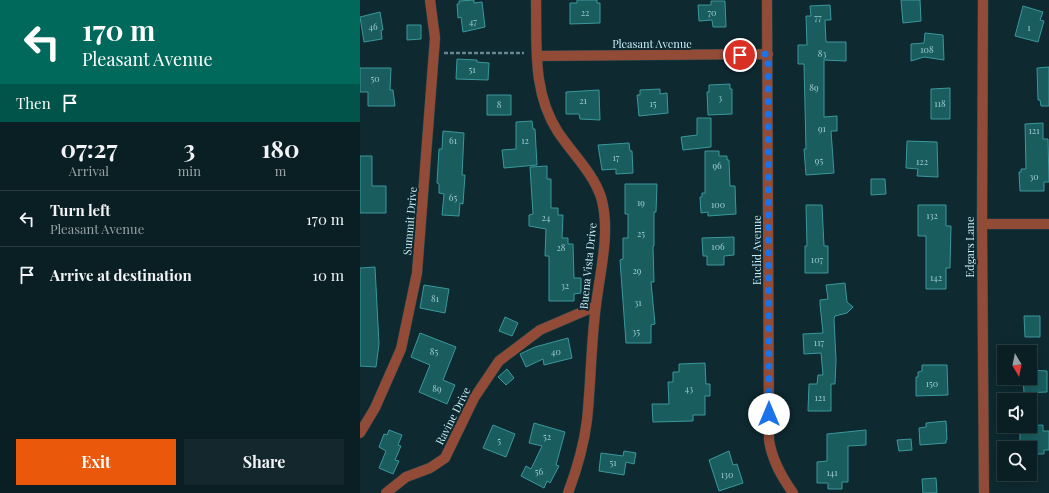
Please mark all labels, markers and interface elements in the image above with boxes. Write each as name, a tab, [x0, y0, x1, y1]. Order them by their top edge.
house number: 22	[581, 6, 589, 18]
house number: 70	[707, 6, 717, 18]
text: 170 m	[82, 11, 155, 48]
house number: 77	[814, 11, 822, 23]
house number: 47	[469, 15, 477, 27]
icon: left	[16, 16, 68, 68]
house number: 46	[368, 20, 378, 32]
house number: 1	[1027, 21, 1031, 33]
street label: Pleasant Avenue	[612, 36, 692, 51]
pin	[723, 38, 757, 72]
house number: 108	[920, 43, 934, 55]
icon: arrive	[729, 44, 751, 66]
text: Pleasant Avenue	[82, 47, 213, 71]
house number: 83	[818, 47, 826, 59]
house number: 51	[468, 63, 476, 75]
house number: 50	[370, 72, 380, 84]
house number: 89	[809, 81, 819, 93]
house number: 3	[718, 91, 722, 103]
icon: arrive	[59, 92, 81, 114]
text: Then	[16, 93, 51, 113]
house number: 21	[579, 94, 587, 106]
house number: 15	[650, 97, 657, 109]
house number: 118	[934, 97, 946, 109]
house number: 8	[497, 98, 502, 110]
house number: 91	[818, 122, 827, 134]
house number: 121	[1029, 124, 1040, 136]
text: 07:27	[60, 132, 117, 164]
text: 3	[183, 132, 195, 164]
text: 180	[261, 132, 300, 164]
house number: 61	[449, 134, 458, 146]
house number: 12	[521, 134, 529, 146]
house number: 17	[613, 151, 620, 163]
house number: 95	[815, 154, 823, 166]
house number: 122	[916, 155, 928, 167]
house number: 96	[712, 159, 722, 171]
text: Arrival	[69, 162, 109, 179]
text: min	[178, 162, 201, 179]
text: m	[275, 162, 286, 179]
house number: 30	[1029, 170, 1039, 182]
street label: Summit Drive	[399, 186, 420, 256]
house number: 65	[449, 191, 457, 203]
house number: 19	[637, 196, 645, 208]
house number: 100	[711, 198, 725, 210]
text: Turn left	[50, 200, 111, 220]
icon: left	[16, 208, 38, 230]
text: 170 m	[306, 209, 344, 229]
house number: 132	[926, 209, 938, 221]
house number: 24	[542, 211, 551, 223]
street label: Euclid Avenue	[749, 215, 764, 285]
street label: Edgars Lane	[962, 216, 977, 277]
text: Pleasant Avenue	[50, 220, 144, 237]
street label: Buena Vista Drive	[576, 222, 600, 310]
house number: 25	[637, 227, 645, 239]
house number: 106	[711, 240, 725, 252]
house number: 28	[557, 241, 566, 253]
house number: 107	[811, 253, 824, 265]
icon: arrive	[16, 264, 38, 286]
house number: 29	[633, 264, 642, 276]
text: Arrive at destination	[50, 265, 192, 285]
text: 10 m	[312, 265, 344, 285]
house number: 142	[930, 271, 942, 283]
house number: 32	[561, 279, 569, 291]
house number: 81	[431, 292, 440, 304]
house number: 31	[634, 296, 642, 308]
house number: 35	[632, 325, 640, 337]
house number: 117	[814, 336, 824, 348]
house number: 85	[430, 345, 438, 357]
house number: 40	[551, 345, 561, 357]
north arrow	[997, 345, 1037, 385]
map controls	[997, 345, 1037, 481]
house number: 150	[926, 377, 938, 389]
house number: 89	[432, 382, 442, 394]
house number: 43	[685, 382, 693, 394]
street label: Ravine Drive	[432, 384, 474, 447]
house number: 121	[815, 391, 826, 403]
position arrow	[748, 393, 790, 435]
button: sound	[997, 393, 1037, 433]
house number: 52	[543, 430, 551, 442]
house number: 5	[497, 434, 501, 446]
button: Exit	[16, 439, 176, 485]
button: Share	[184, 439, 344, 485]
button: search	[997, 441, 1037, 481]
house number: 51	[609, 456, 617, 468]
house number: 56	[535, 465, 544, 477]
house number: 141	[826, 466, 838, 478]
house number: 130	[721, 468, 733, 480]

